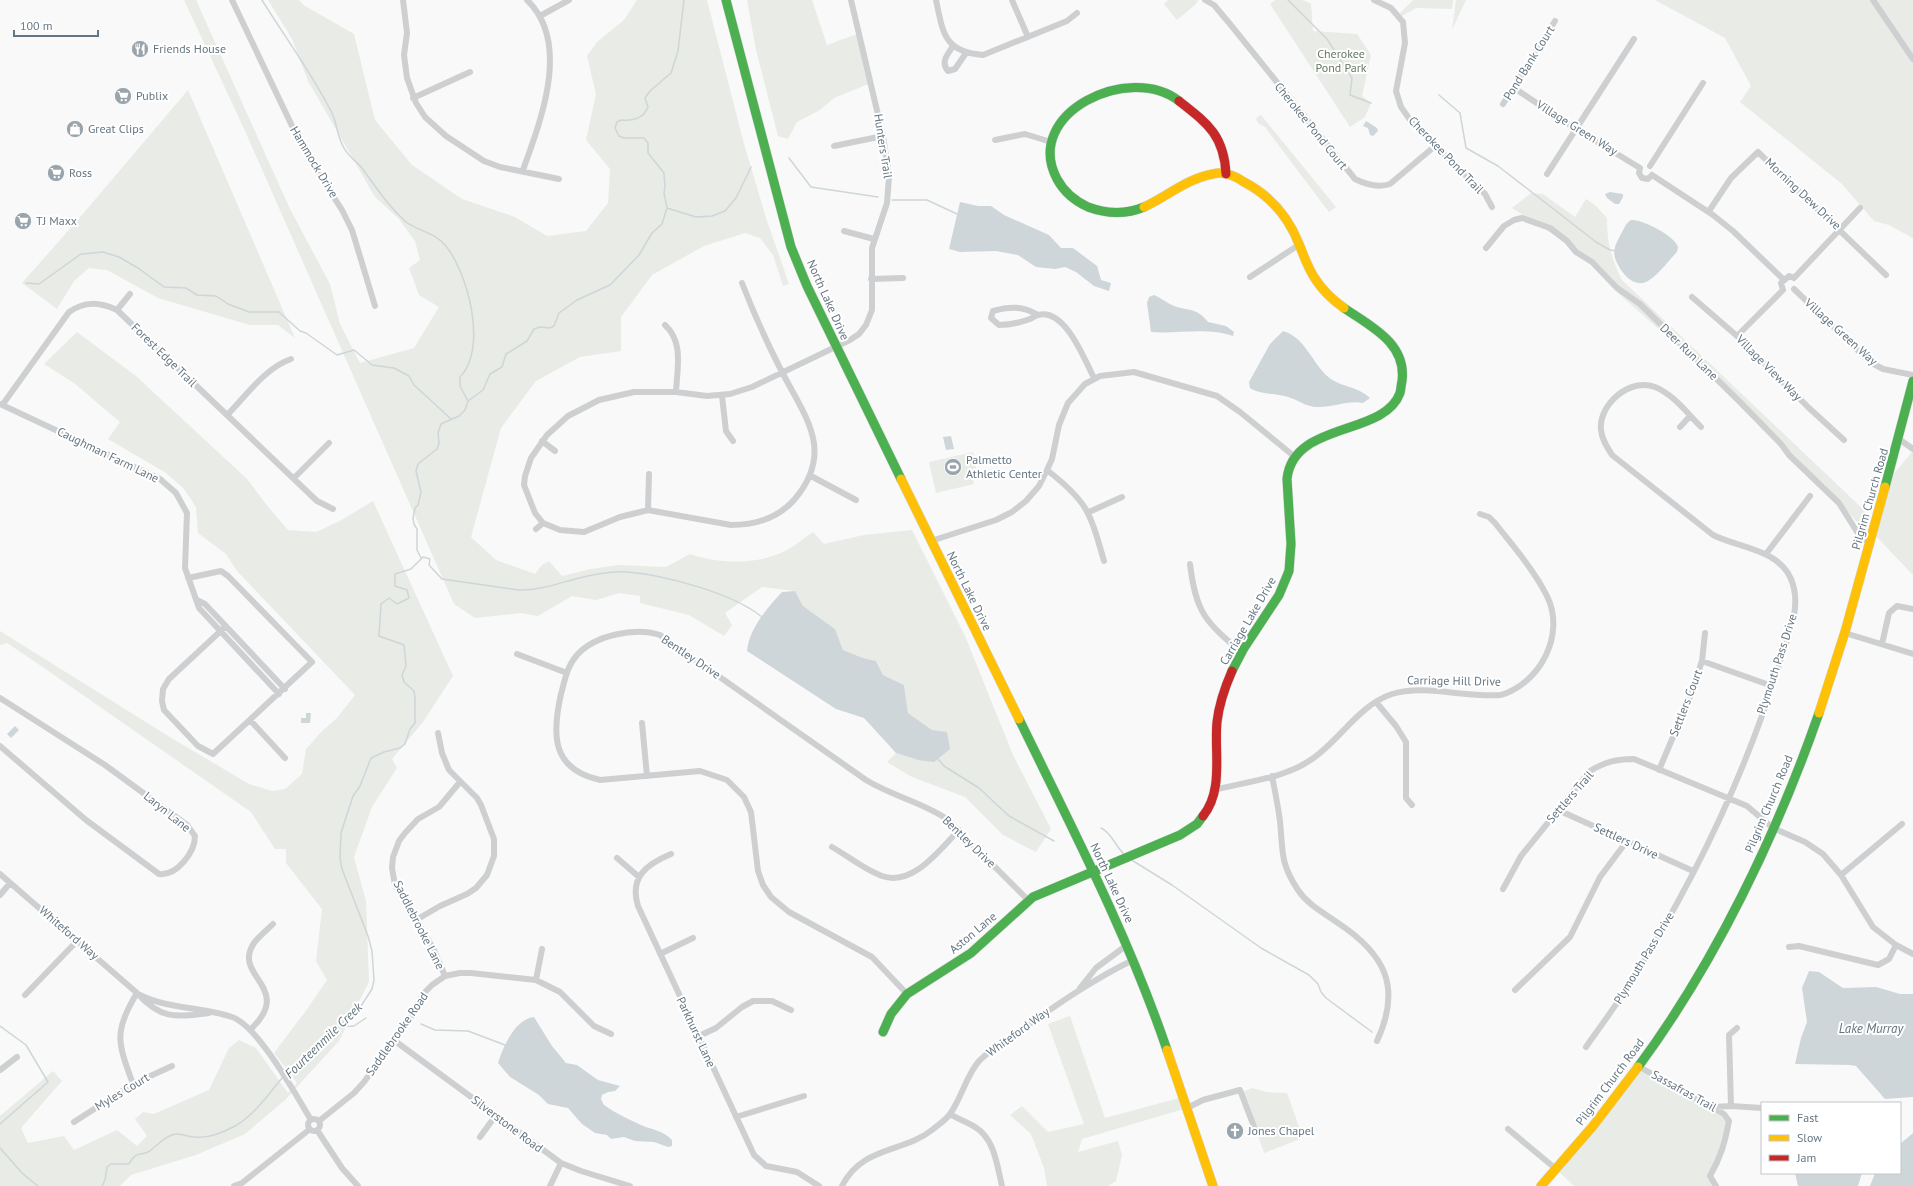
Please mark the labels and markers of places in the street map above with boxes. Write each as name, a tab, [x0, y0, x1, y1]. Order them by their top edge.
restaurant icon: Friends House	[130, 39, 150, 59]
place label: Friends House	[153, 41, 226, 56]
supermarket icon: Publix	[113, 86, 133, 106]
place label: Publix	[136, 88, 168, 103]
shop icon: Great Clips	[65, 119, 85, 139]
place label: Great Clips	[88, 121, 144, 136]
supermarket icon: Ross	[46, 163, 66, 183]
place label: Ross	[69, 165, 92, 180]
supermarket icon: TJ Maxx	[13, 211, 33, 231]
place label: TJ Maxx	[36, 213, 77, 228]
place label: Palmetto Athletic Center	[966, 452, 1042, 481]
sports icon: Palmetto Athletic Center	[943, 457, 963, 477]
church icon: Jones Chapel	[1225, 1121, 1245, 1141]
place label: Jones Chapel	[1247, 1123, 1315, 1138]

